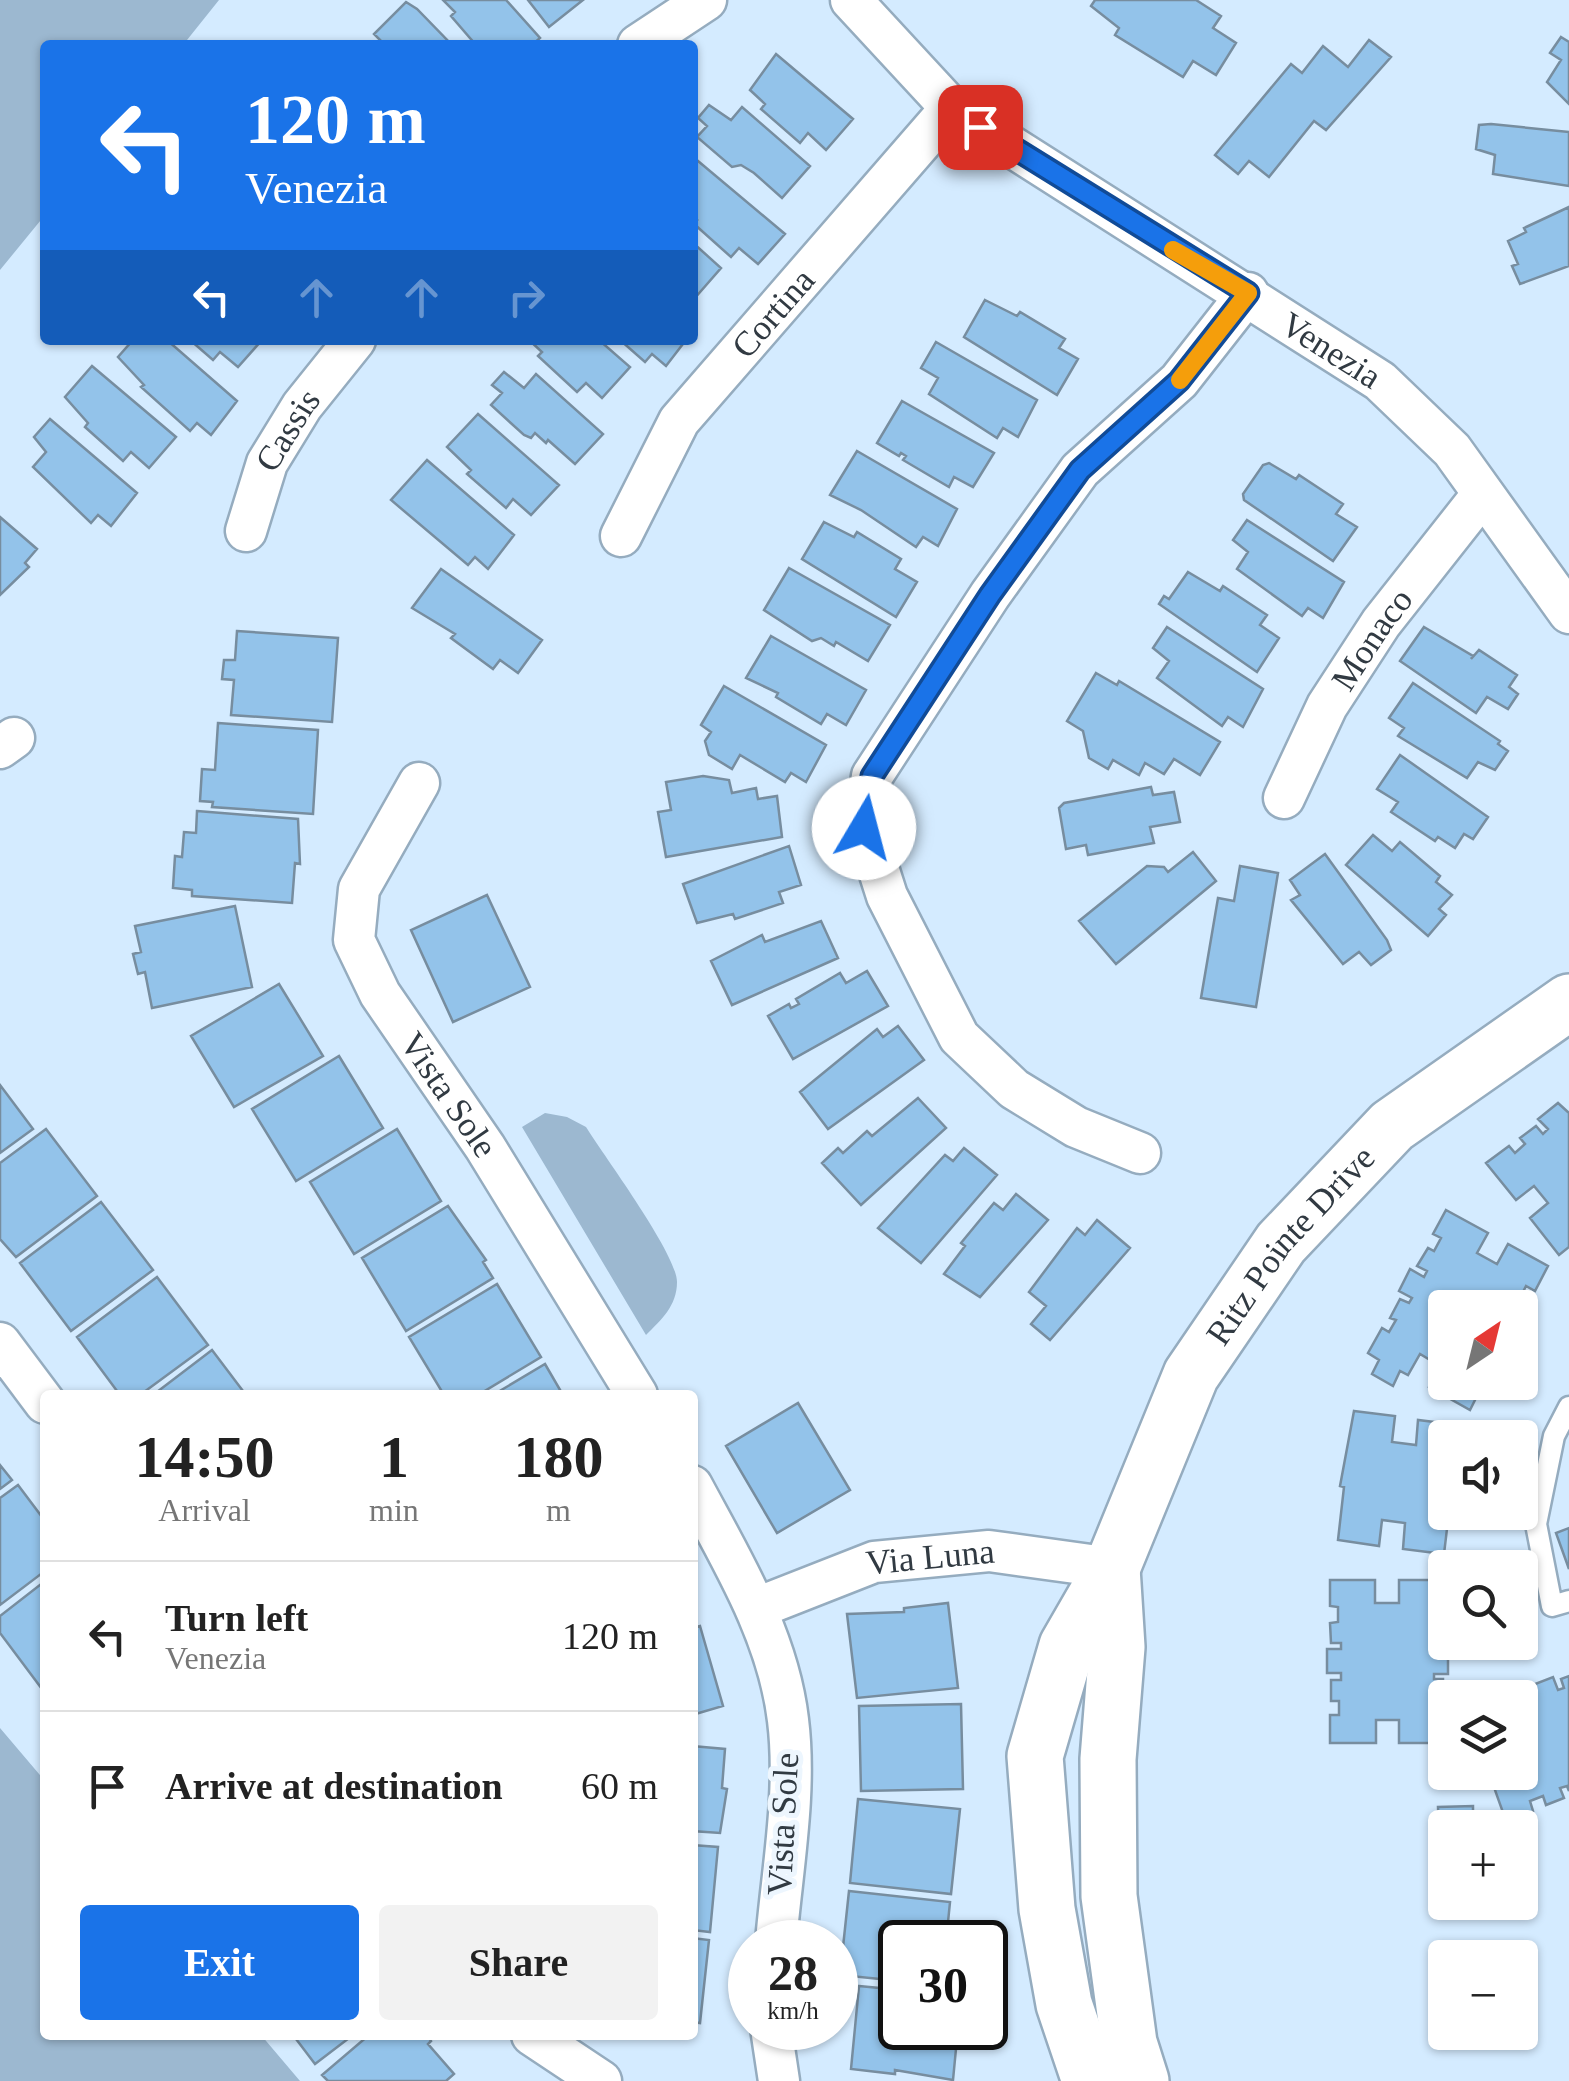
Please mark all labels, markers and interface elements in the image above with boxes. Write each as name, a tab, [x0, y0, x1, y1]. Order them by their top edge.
icon: left	[80, 80, 210, 210]
text: 120 m	[245, 81, 426, 158]
pin	[938, 85, 1023, 170]
icon: arrive	[953, 100, 1008, 155]
text: Venezia	[245, 163, 387, 213]
street label: Cortina	[724, 260, 822, 365]
icon: left	[184, 270, 239, 325]
icon: ahead	[289, 270, 344, 325]
icon: ahead	[394, 270, 449, 325]
icon: right	[499, 270, 554, 325]
street label: Venezia	[1274, 304, 1389, 396]
street label: Cassis	[247, 381, 328, 478]
street label: Monaco	[1323, 580, 1420, 697]
position arrow	[812, 776, 916, 880]
street label: Vista Sole	[393, 1025, 506, 1164]
street label: Ritz Pointe Drive	[1198, 1138, 1382, 1352]
north arrow	[1428, 1290, 1538, 1400]
map controls	[1428, 1290, 1538, 2050]
button: sound	[1428, 1420, 1538, 1530]
text: 14:50	[135, 1424, 275, 1490]
text: 1	[379, 1424, 409, 1490]
text: 180	[513, 1424, 603, 1490]
text: Arrival	[158, 1492, 251, 1528]
text: min	[369, 1492, 419, 1528]
text: m	[546, 1492, 571, 1528]
street label: Via Luna	[864, 1531, 997, 1582]
button: search	[1428, 1550, 1538, 1660]
text: Turn left	[165, 1597, 308, 1639]
icon: left	[80, 1609, 135, 1664]
text: 120 m	[562, 1615, 658, 1657]
text: Venezia	[165, 1640, 266, 1676]
button: layers	[1428, 1680, 1538, 1790]
street label: Vista Sole	[760, 1752, 806, 1896]
icon: arrive	[80, 1759, 135, 1814]
text: Arrive at destination	[165, 1765, 503, 1807]
text: 60 m	[581, 1765, 658, 1807]
button: +	[1428, 1810, 1538, 1920]
button: Exit	[80, 1905, 359, 2020]
button: Share	[379, 1905, 658, 2020]
speed limit sign: 30	[878, 1920, 1008, 2050]
button: −	[1428, 1940, 1538, 2050]
text: 28	[768, 1945, 818, 2001]
text: km/h	[767, 1997, 819, 2024]

